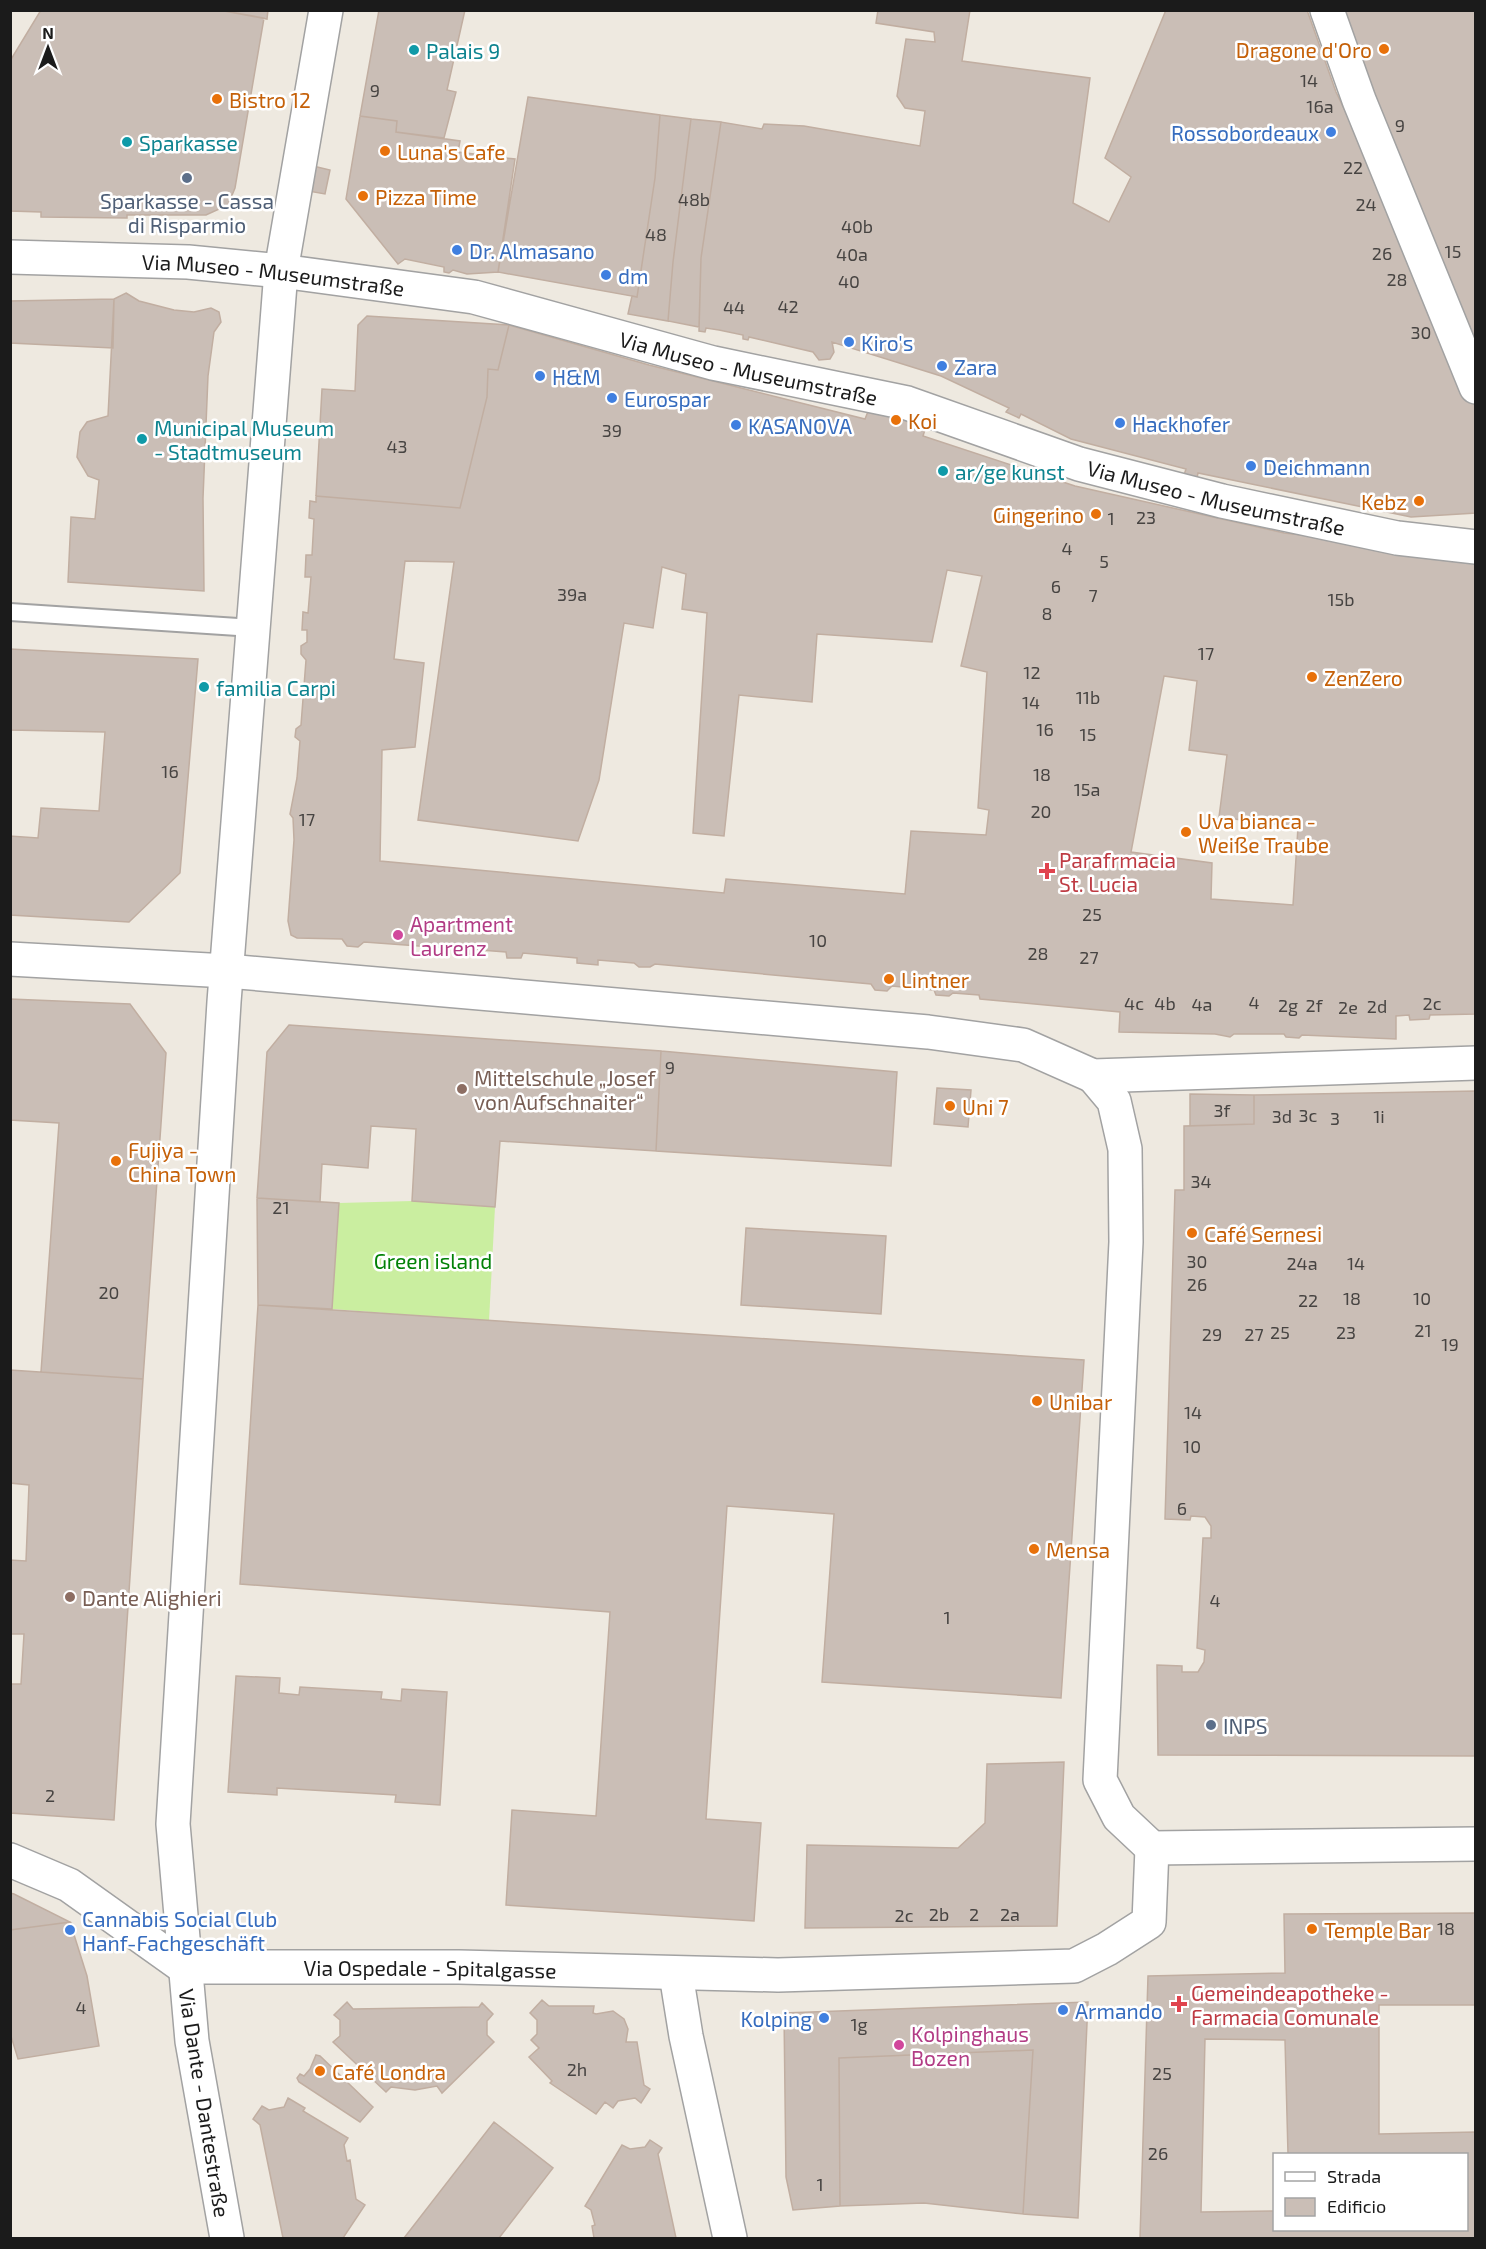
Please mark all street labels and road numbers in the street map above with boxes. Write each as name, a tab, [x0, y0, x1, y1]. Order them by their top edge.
street label: Via Museo - Museumstraße	[141, 248, 406, 300]
street label: Via Museo - Museumstraße	[617, 325, 880, 409]
street label: Via Museo - Museumstraße	[1085, 454, 1347, 539]
street label: Via Ospedale - Spitalgasse	[303, 1954, 557, 1982]
street label: Via Dante - Dantestraße	[175, 1987, 235, 2219]

